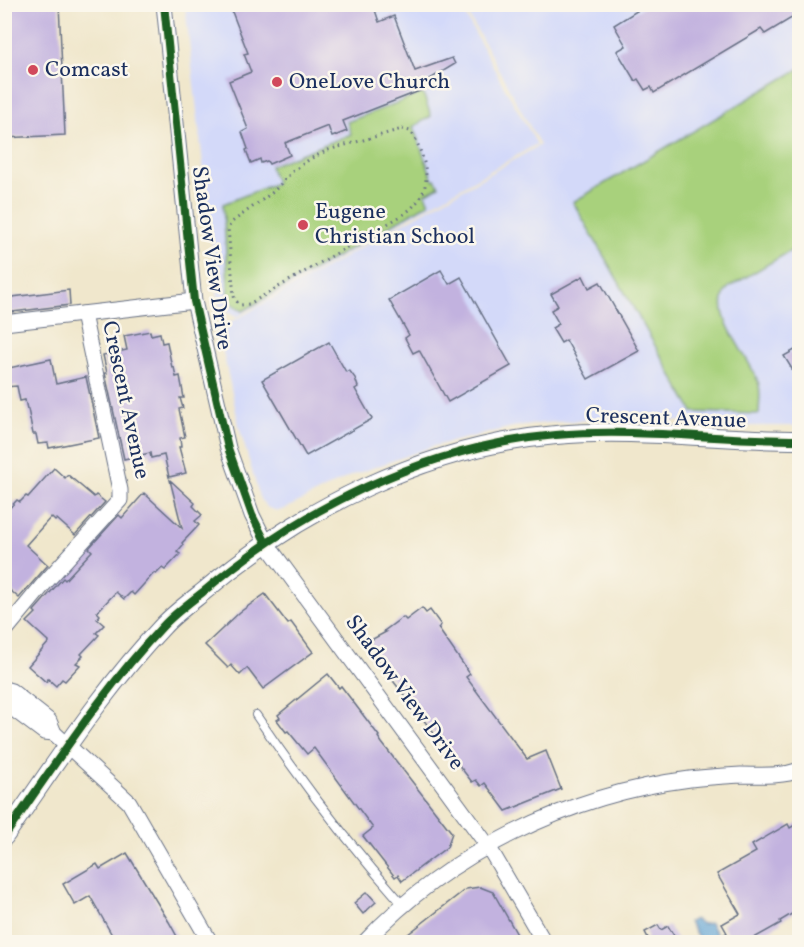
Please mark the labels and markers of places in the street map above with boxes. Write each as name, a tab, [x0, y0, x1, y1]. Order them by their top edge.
place label: Comcast	[45, 55, 129, 86]
marker: Comcast	[26, 63, 40, 77]
place label: OneLove Church	[289, 67, 450, 98]
marker: OneLove Church	[270, 75, 284, 89]
place label: Eugene Christian School	[315, 197, 475, 253]
marker: Eugene Christian School	[296, 218, 310, 232]

